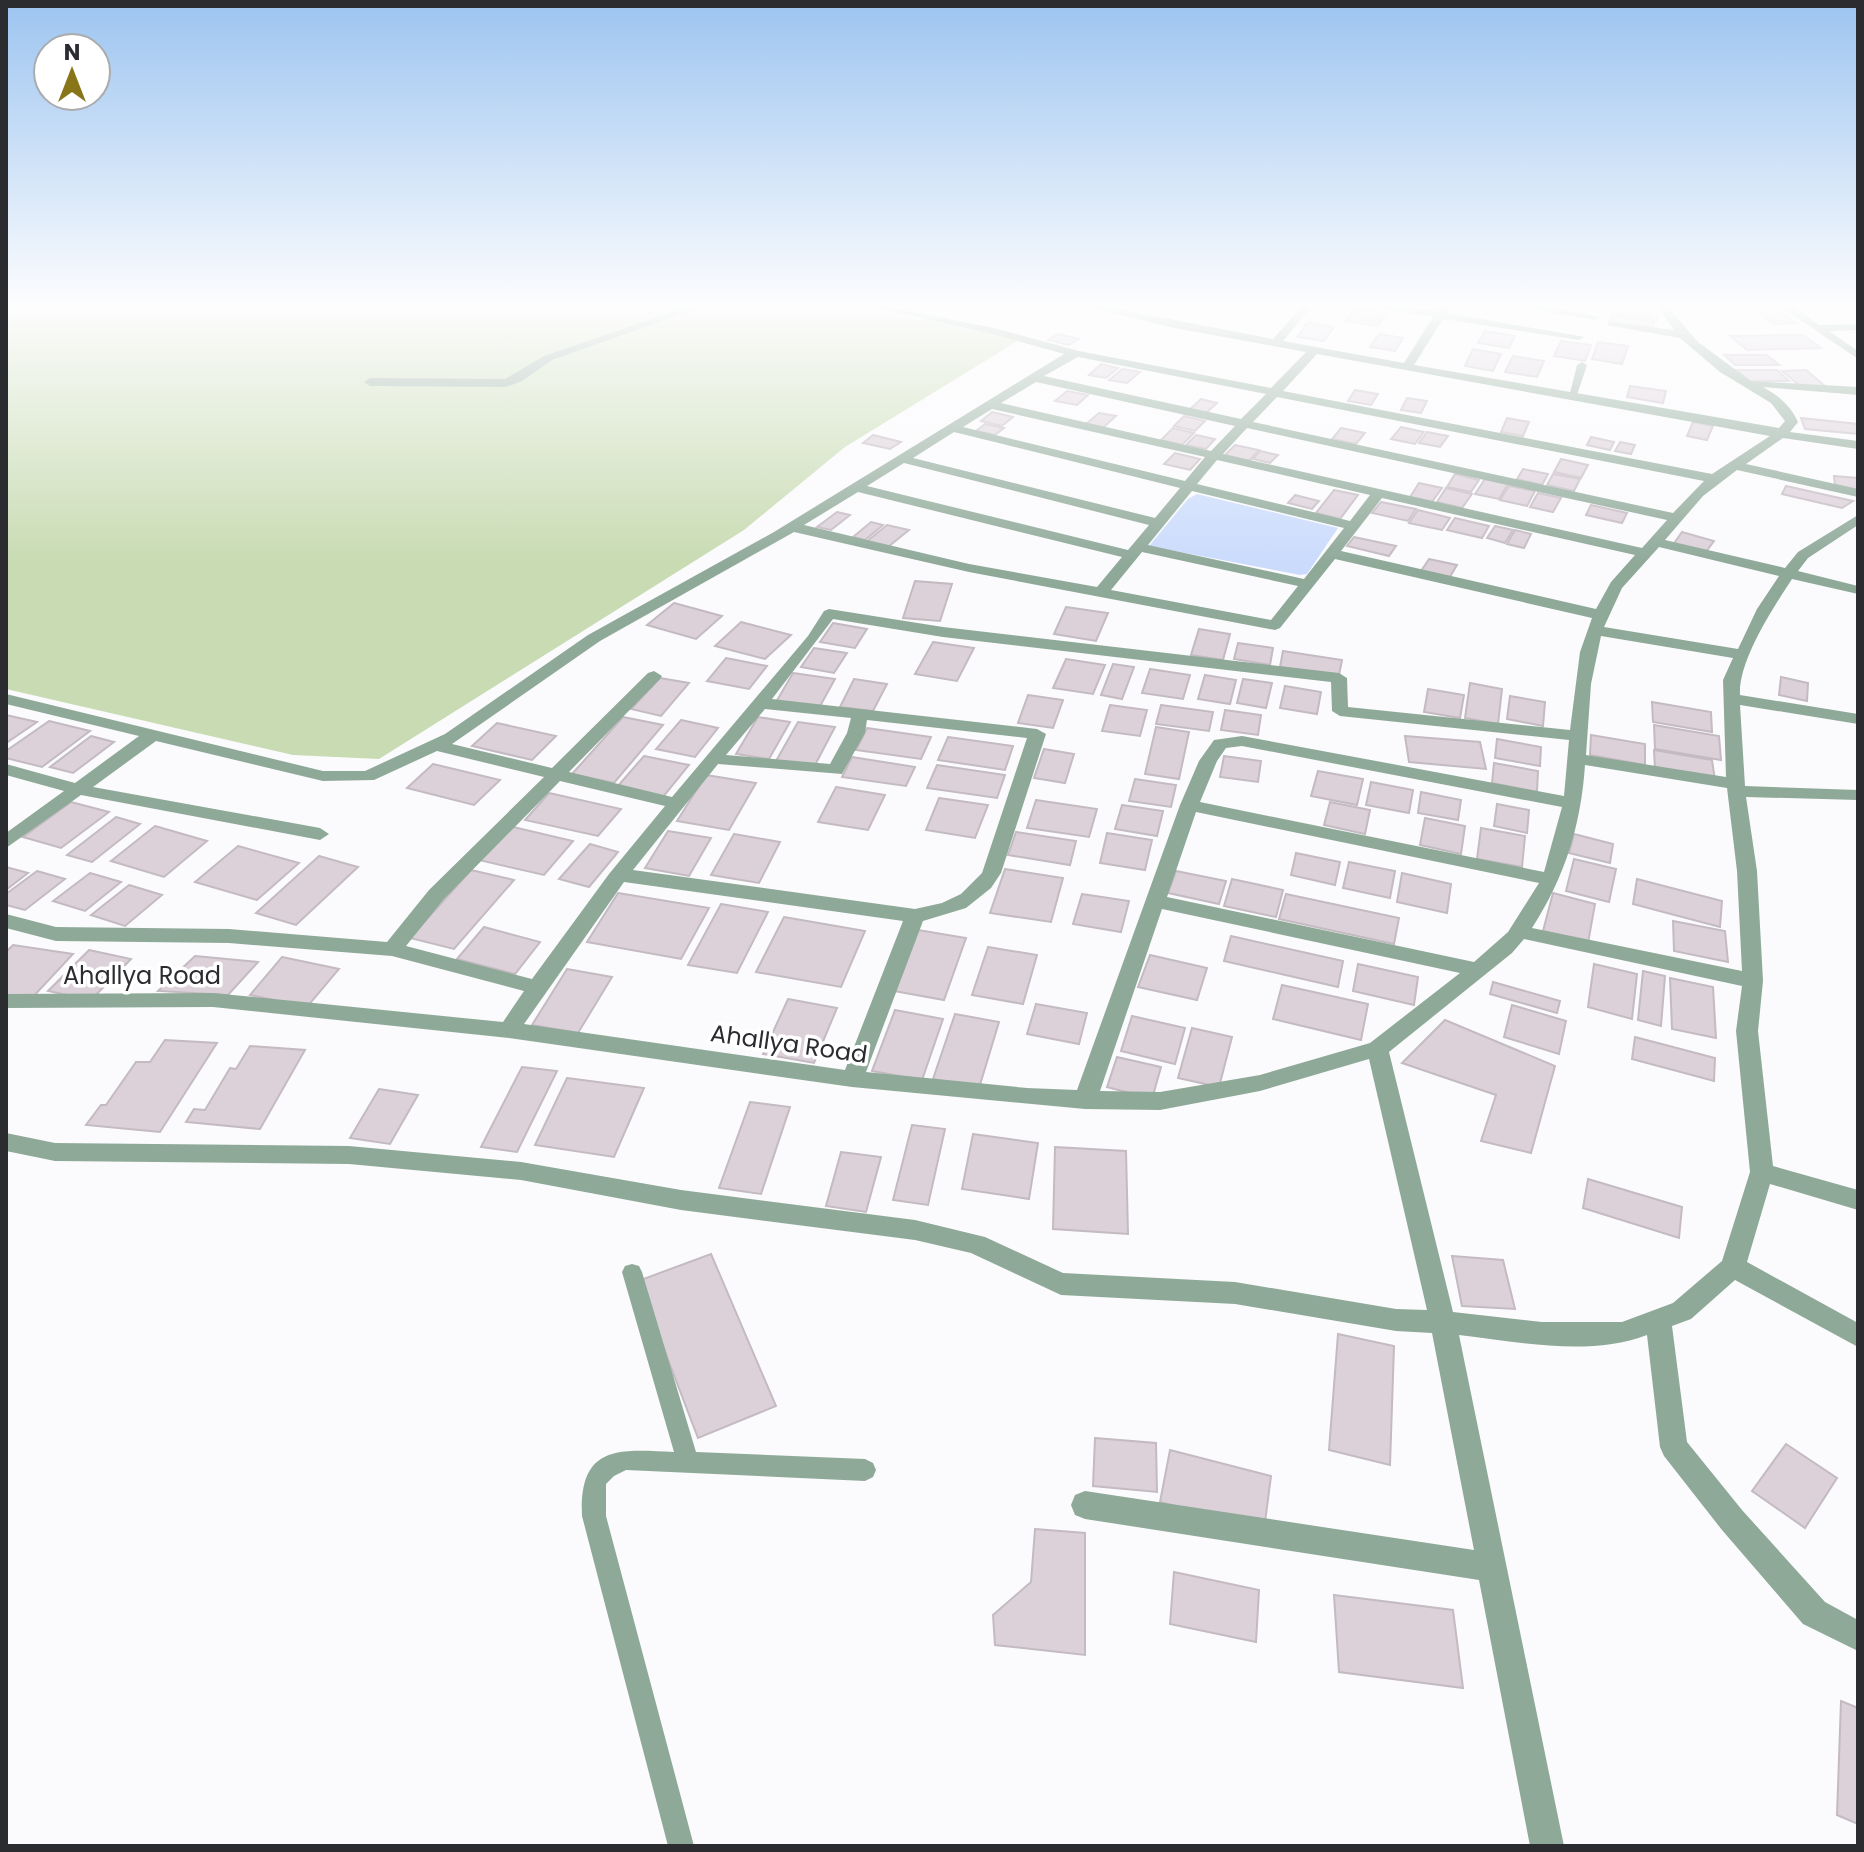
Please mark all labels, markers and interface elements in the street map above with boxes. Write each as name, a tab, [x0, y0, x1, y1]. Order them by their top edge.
north arrow	[32, 32, 112, 112]
text: N	[64, 37, 80, 68]
street label: Ahallya Road	[63, 959, 221, 992]
street label: Ahallya Road	[708, 1016, 870, 1071]

